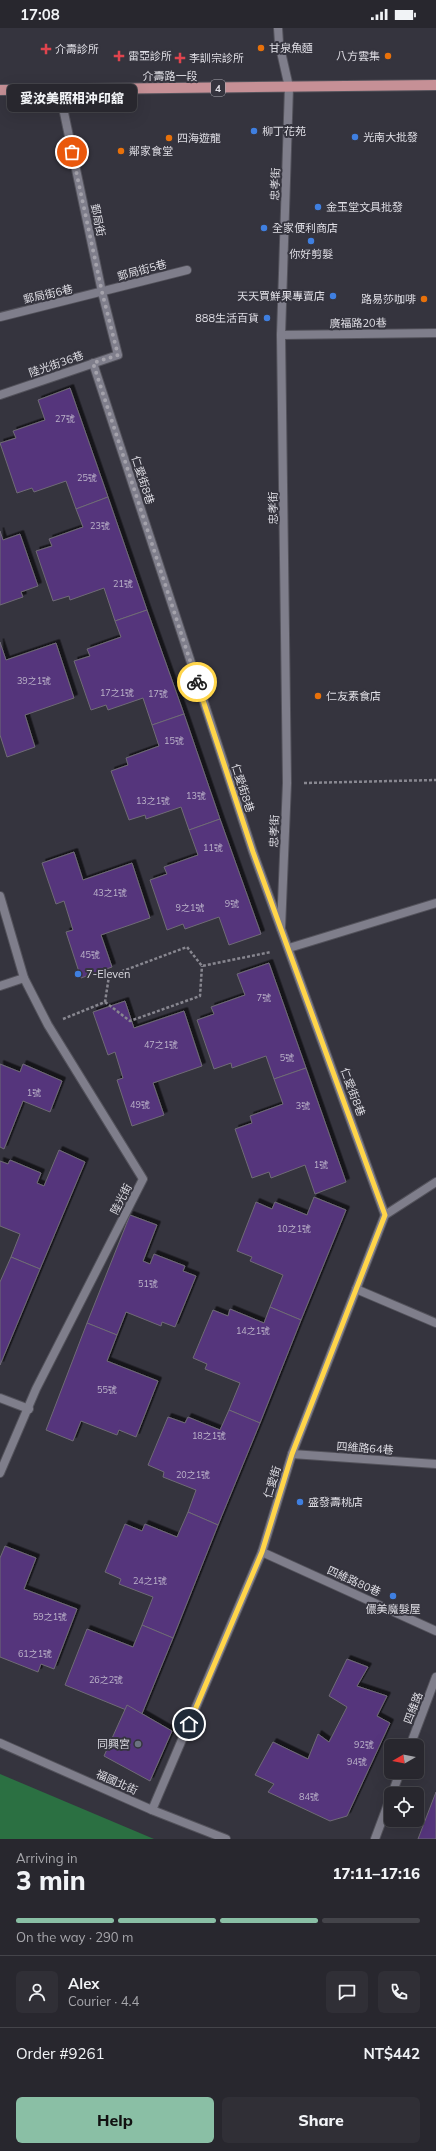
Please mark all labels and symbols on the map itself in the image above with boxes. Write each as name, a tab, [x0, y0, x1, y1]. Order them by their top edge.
place label: 甘泉魚麵	[269, 41, 313, 55]
place label: 介壽診所	[55, 42, 99, 56]
marker: 介壽診所	[40, 43, 52, 55]
marker: 甘泉魚麵	[256, 43, 266, 53]
place label: 雷亞診所	[128, 49, 172, 63]
place label: 八方雲集	[336, 49, 380, 63]
marker: 雷亞診所	[113, 50, 125, 62]
place label: 李訓宗診所	[189, 51, 244, 65]
marker: 八方雲集	[383, 51, 393, 61]
marker: 李訓宗診所	[174, 52, 186, 64]
street label: 介壽路一段	[143, 69, 198, 83]
road number: 4	[211, 80, 225, 96]
callout: 愛汝美照相沖印舘	[7, 84, 137, 112]
place label: 柳丁花苑	[262, 124, 306, 138]
marker: 柳丁花苑	[249, 126, 259, 136]
place label: 光南大批發	[363, 130, 418, 144]
place label: 四海遊龍	[177, 131, 221, 145]
marker: 光南大批發	[350, 132, 360, 142]
marker: 四海遊龍	[164, 133, 174, 143]
pin	[55, 135, 89, 169]
place label: 鄰家食堂	[129, 144, 173, 158]
marker: 鄰家食堂	[116, 146, 126, 156]
street label: 忠孝街	[267, 167, 283, 201]
place label: 金玉堂文具批發	[326, 200, 403, 214]
street label: 郵局街	[88, 202, 108, 238]
marker: 金玉堂文具批發	[313, 202, 323, 212]
place label: 全家便利商店	[272, 221, 338, 235]
marker: 全家便利商店	[259, 223, 269, 233]
marker: 你好剪髮	[306, 236, 316, 246]
place label: 你好剪髮	[289, 247, 333, 261]
street label: 郵局街5巷	[116, 257, 168, 283]
street label: 郵局街6巷	[22, 281, 74, 307]
place label: 天天買鮮果專賣店	[237, 289, 325, 303]
marker: 天天買鮮果專賣店	[328, 291, 338, 301]
place label: 路易莎咖啡	[361, 292, 416, 306]
marker: 路易莎咖啡	[419, 294, 429, 304]
place label: 888生活百貨	[195, 311, 259, 325]
marker: 888生活百貨	[262, 313, 272, 323]
street label: 廣福路20巷	[329, 316, 387, 330]
street label: 陸光街36巷	[27, 348, 85, 380]
house number: 27號	[55, 413, 75, 424]
street label: 仁愛街8巷	[129, 454, 157, 506]
house number: 25號	[77, 472, 97, 483]
street label: 忠孝街	[266, 491, 280, 525]
house number: 23號	[90, 520, 110, 531]
house number: 21號	[113, 578, 133, 589]
courier	[177, 662, 217, 702]
house number: 39之1號	[17, 675, 51, 686]
house number: 17之1號	[100, 687, 134, 698]
house number: 17號	[148, 688, 168, 699]
place label: 仁友素食店	[326, 689, 381, 703]
marker: 仁友素食店	[313, 691, 323, 701]
house number: 15號	[164, 735, 184, 746]
street label: 仁愛街8巷	[229, 762, 257, 814]
house number: 13號	[186, 790, 206, 801]
house number: 13之1號	[136, 795, 170, 806]
street label: 忠孝街	[266, 814, 282, 848]
house number: 11號	[203, 842, 223, 853]
house number: 43之1號	[93, 887, 127, 898]
house number: 9號	[225, 898, 239, 909]
house number: 9之1號	[176, 902, 204, 913]
house number: 45號	[80, 949, 100, 960]
place label: 7-Eleven	[86, 967, 131, 981]
marker: 7-Eleven	[73, 969, 83, 979]
house number: 7號	[257, 992, 271, 1003]
house number: 47之1號	[144, 1039, 178, 1050]
house number: 5號	[280, 1052, 294, 1063]
street label: 仁愛街8巷	[338, 1066, 368, 1118]
house number: 1號	[27, 1087, 41, 1098]
house number: 49號	[130, 1099, 150, 1110]
house number: 3號	[296, 1100, 310, 1111]
house number: 1號	[314, 1159, 328, 1170]
street label: 陸光街	[107, 1181, 135, 1217]
house number: 10之1號	[277, 1223, 311, 1234]
house number: 51號	[138, 1278, 158, 1289]
house number: 14之1號	[236, 1325, 270, 1336]
house number: 55號	[97, 1384, 117, 1395]
house number: 18之1號	[192, 1430, 226, 1441]
street label: 四維路64巷	[336, 1439, 394, 1457]
street label: 仁愛街	[260, 1464, 284, 1500]
house number: 20之1號	[176, 1469, 210, 1480]
place label: 盛發壽桃店	[308, 1495, 363, 1509]
marker: 盛發壽桃店	[295, 1497, 305, 1507]
street label: 四維路80巷	[325, 1563, 383, 1599]
house number: 24之1號	[133, 1575, 167, 1586]
marker: 儂美魔髮屋	[388, 1591, 398, 1601]
place label: 儂美魔髮屋	[366, 1602, 421, 1616]
house number: 59之1號	[33, 1611, 67, 1622]
house number: 61之1號	[18, 1648, 52, 1659]
house number: 26之2號	[89, 1674, 123, 1685]
street label: 四維路	[401, 1690, 425, 1726]
pin	[172, 1707, 206, 1741]
place label: 同興宮	[97, 1737, 130, 1751]
marker: 同興宮	[133, 1739, 143, 1749]
house number: 92號	[354, 1739, 374, 1750]
north arrow	[384, 1739, 424, 1779]
house number: 94號	[347, 1756, 367, 1767]
street label: 福國北街	[94, 1767, 140, 1797]
house number: 84號	[299, 1791, 319, 1802]

